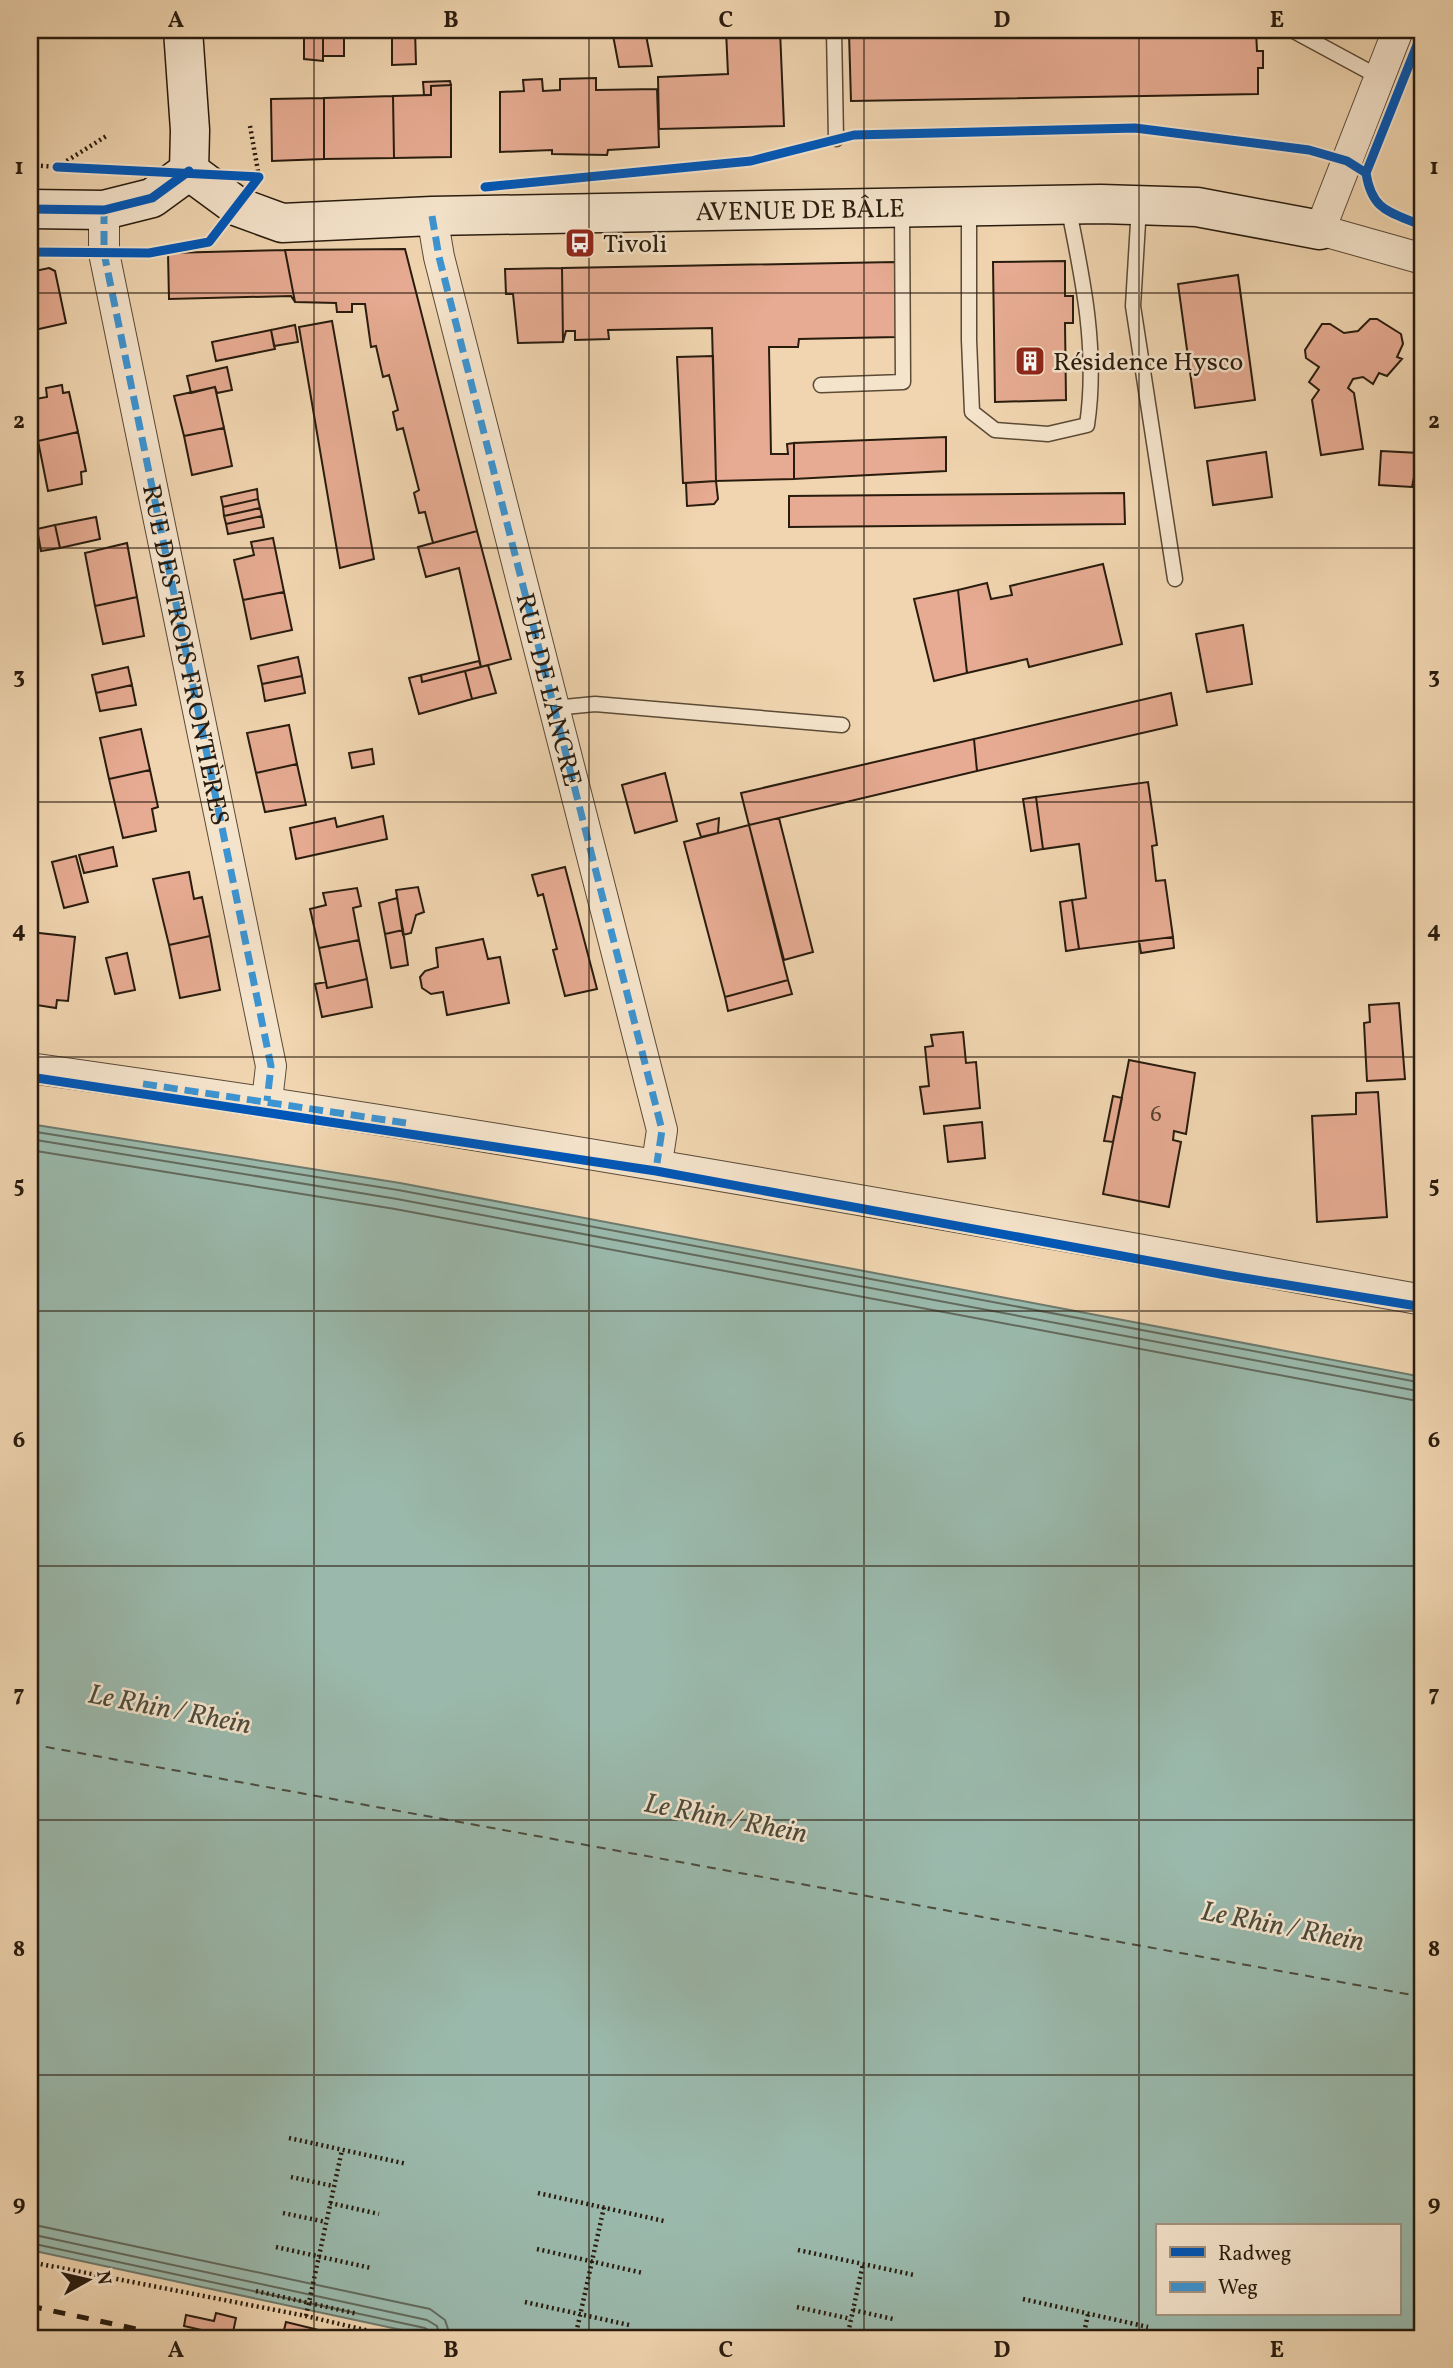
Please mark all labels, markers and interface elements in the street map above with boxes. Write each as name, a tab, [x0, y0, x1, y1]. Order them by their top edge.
text: A	[168, 5, 184, 37]
text: B	[443, 5, 459, 37]
text: C	[719, 5, 733, 37]
text: D	[994, 5, 1011, 37]
text: E	[1270, 5, 1284, 37]
text: 1	[14, 152, 24, 184]
text: 1	[1429, 152, 1439, 184]
street label: AVENUE DE BÂLE	[695, 192, 905, 231]
bus stop icon: Tivoli	[563, 226, 597, 260]
place label: Tivoli	[603, 227, 667, 263]
building icon: Résidence Hysco	[1013, 344, 1047, 378]
place label: Résidence Hysco	[1053, 345, 1243, 381]
text: 2	[13, 406, 25, 438]
text: 2	[1428, 406, 1440, 438]
street label: RUE DES TROIS FRONTIÈRES	[132, 481, 237, 829]
street label: RUE DE L'ANCRE	[506, 589, 590, 791]
text: 3	[13, 661, 25, 693]
text: 3	[1428, 661, 1440, 693]
text: 4	[12, 915, 26, 947]
text: 4	[1427, 915, 1441, 947]
house number: 6	[1150, 1099, 1162, 1131]
text: 5	[13, 1170, 25, 1202]
text: 5	[1428, 1170, 1440, 1202]
text: 6	[13, 1425, 25, 1457]
text: 6	[1428, 1425, 1440, 1457]
water label: Le Rhin / Rhein	[85, 1676, 254, 1745]
text: 7	[14, 1679, 25, 1711]
text: 7	[1429, 1679, 1440, 1711]
water label: Le Rhin / Rhein	[641, 1785, 810, 1854]
water label: Le Rhin / Rhein	[1198, 1893, 1367, 1962]
text: 8	[13, 1934, 25, 1966]
text: 8	[1428, 1934, 1440, 1966]
text: 9	[13, 2188, 25, 2220]
text: 9	[1428, 2188, 1440, 2220]
legend	[1156, 2224, 1400, 2316]
text: Radweg	[1218, 2240, 1291, 2269]
north arrow	[52, 2246, 122, 2316]
text: N	[89, 2269, 117, 2287]
text: Weg	[1218, 2274, 1258, 2303]
text: A	[168, 2335, 184, 2367]
text: B	[443, 2335, 459, 2367]
text: C	[719, 2335, 733, 2367]
text: D	[994, 2335, 1011, 2367]
text: E	[1270, 2335, 1284, 2367]

